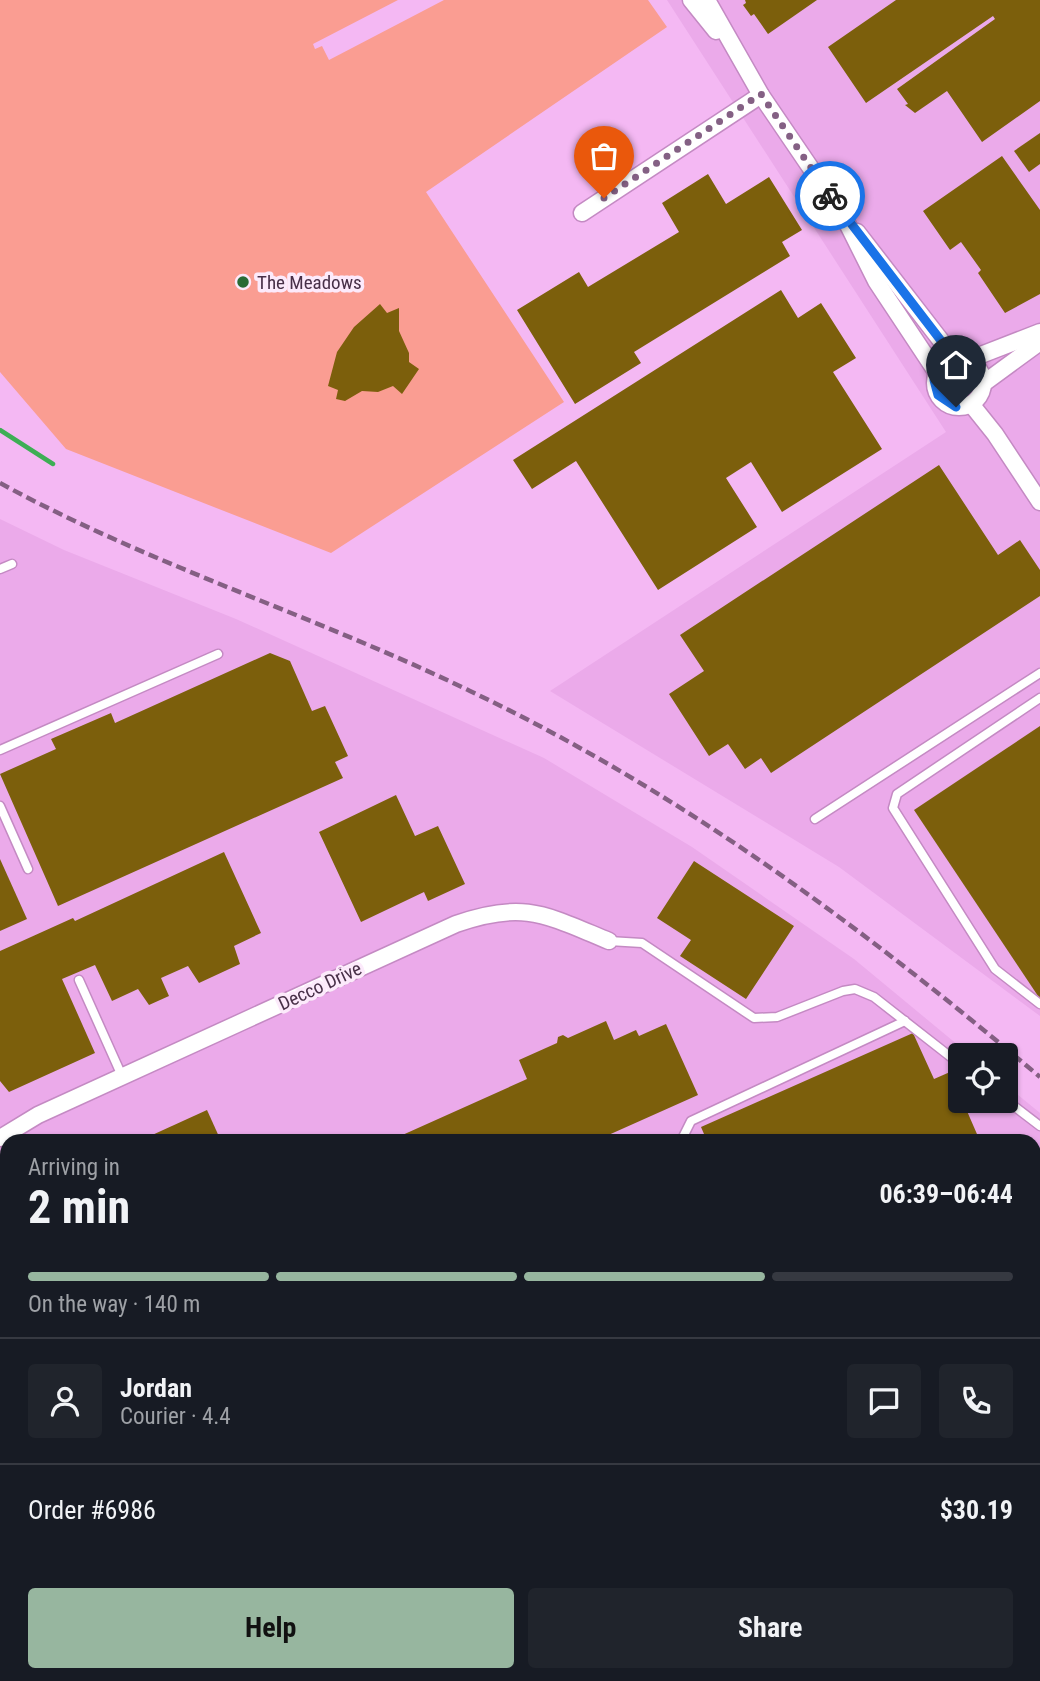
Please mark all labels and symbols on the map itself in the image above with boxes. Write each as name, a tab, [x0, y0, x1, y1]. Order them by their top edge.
pin	[574, 126, 634, 198]
courier	[795, 161, 865, 231]
place label: The Meadows	[257, 271, 362, 294]
marker: The Meadows	[235, 274, 251, 290]
pin	[926, 335, 986, 407]
street label: Decco Drive	[275, 957, 365, 1015]

